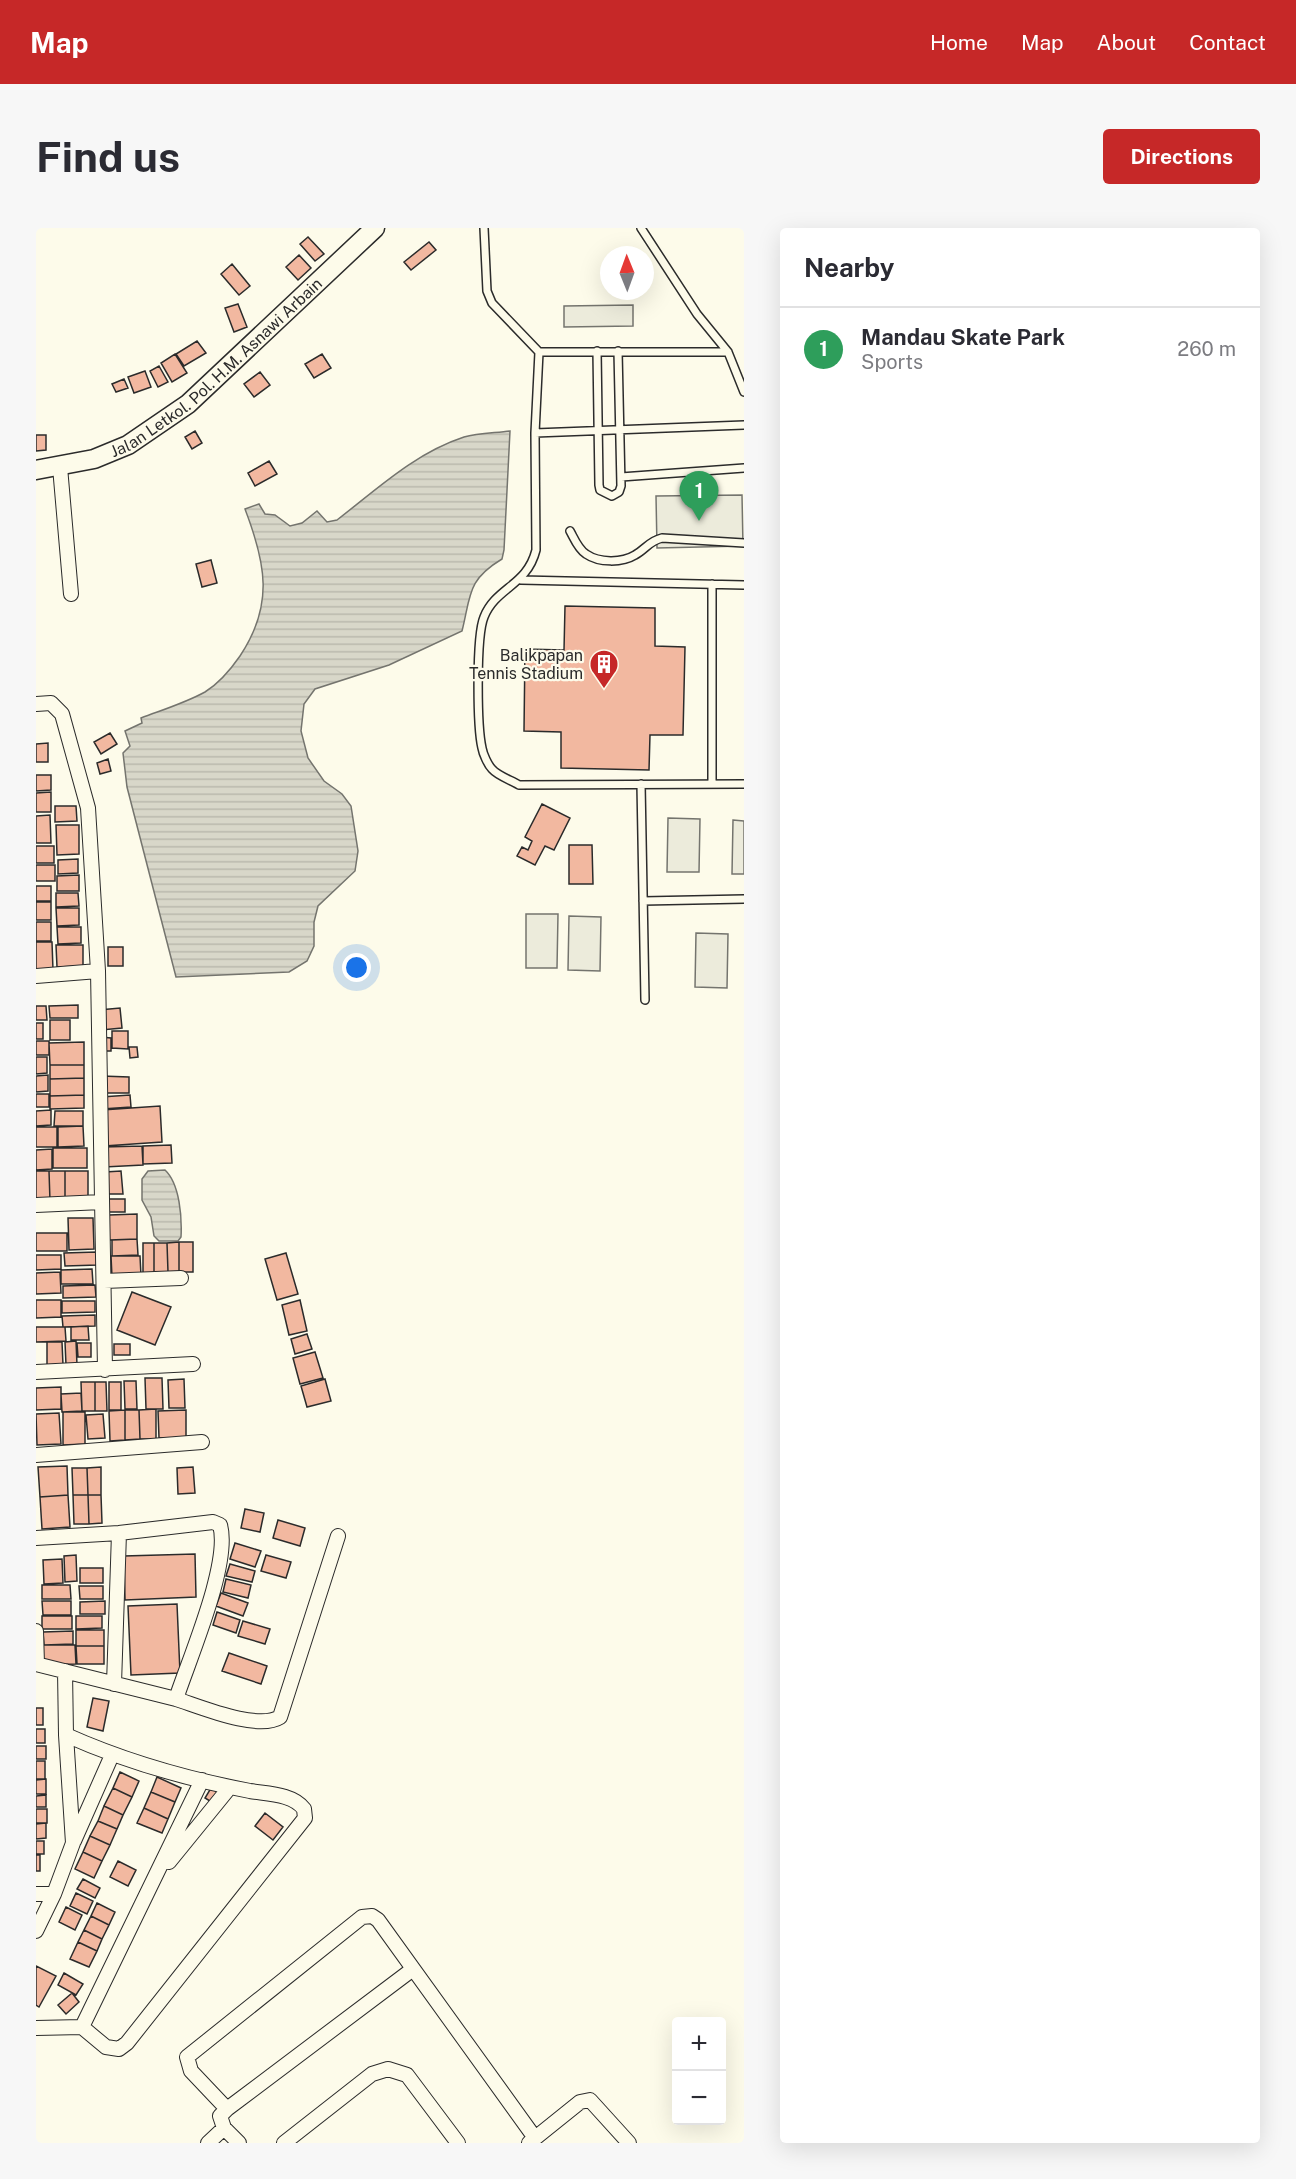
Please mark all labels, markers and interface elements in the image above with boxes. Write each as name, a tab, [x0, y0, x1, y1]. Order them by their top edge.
text: Map	[30, 26, 89, 59]
text: Home	[930, 30, 988, 55]
text: Map	[1021, 30, 1064, 55]
text: About	[1097, 30, 1156, 55]
text: Contact	[1189, 30, 1266, 55]
button: Directions	[1103, 129, 1260, 184]
text: Find us	[36, 132, 180, 181]
north arrow	[600, 246, 654, 300]
text: Nearby	[804, 252, 894, 283]
street label: Jalan Letkol. Pol. H.M. Asnawi Arbain	[108, 274, 326, 461]
text: Mandau Skate Park	[861, 324, 1065, 350]
text: 1	[819, 337, 828, 361]
text: 260 m	[1177, 337, 1236, 361]
text: Sports	[861, 350, 923, 374]
pin: 1	[680, 472, 718, 521]
place label: Balikpapan Tennis Stadium	[469, 646, 583, 683]
building icon: Balikpapan Tennis Stadium	[588, 648, 620, 690]
your location	[342, 953, 371, 982]
map controls	[672, 2017, 726, 2125]
button: +	[672, 2017, 726, 2071]
button: −	[672, 2071, 726, 2125]

